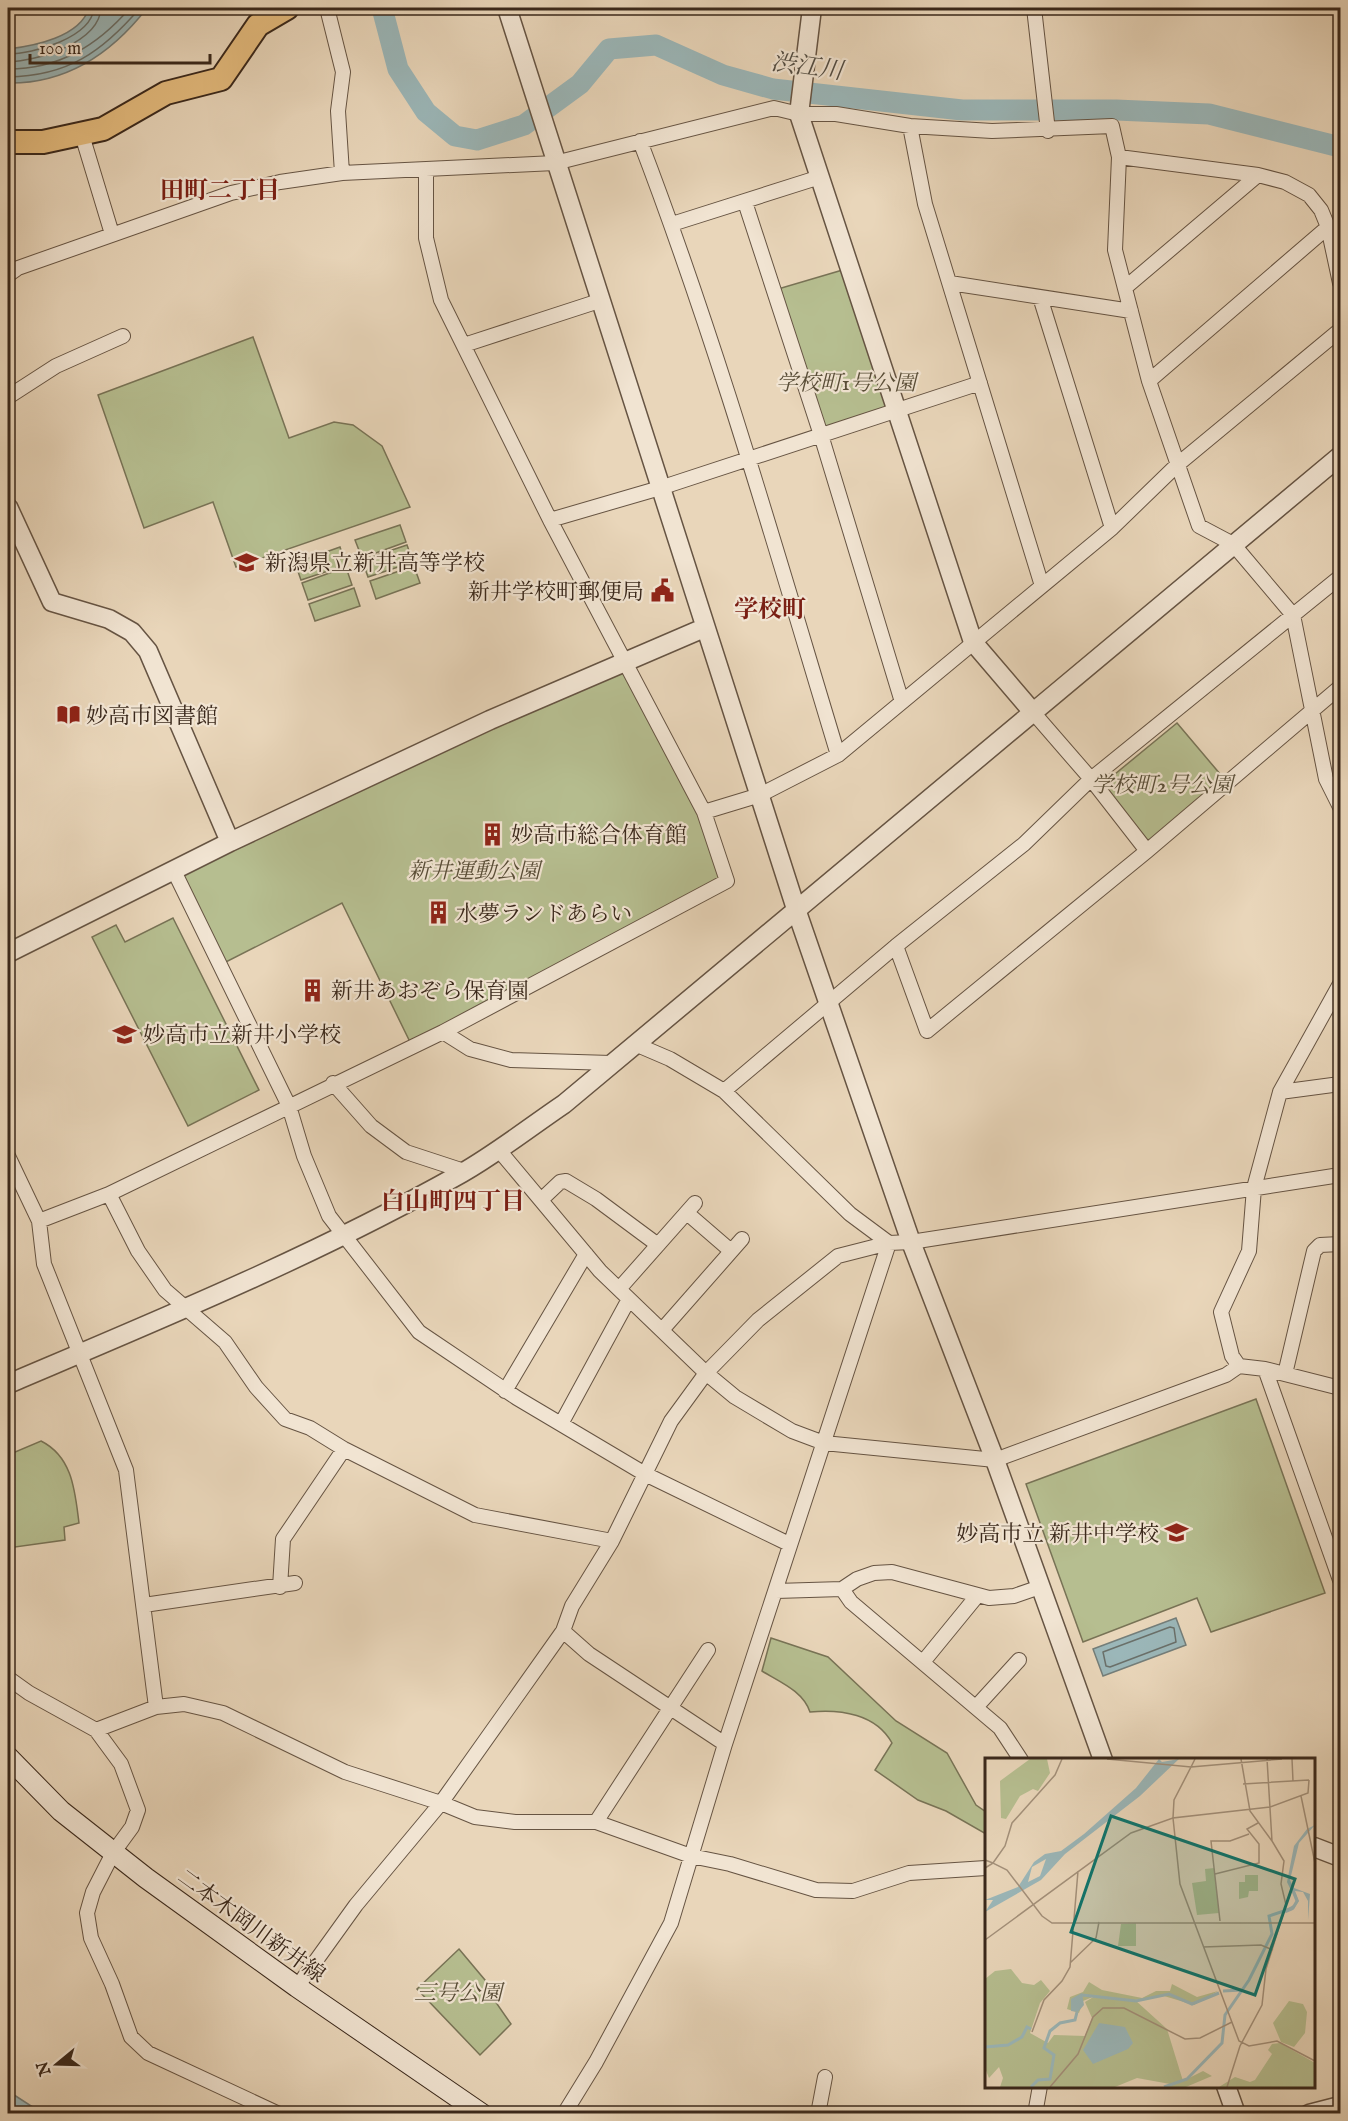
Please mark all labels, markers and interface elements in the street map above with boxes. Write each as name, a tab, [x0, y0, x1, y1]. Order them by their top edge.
scale bar	[30, 27, 210, 65]
text: 100 m	[39, 38, 81, 61]
water label: 渋江川	[769, 47, 848, 88]
district label: 田町二丁目	[160, 176, 280, 207]
park label: 学校町1号公園	[776, 370, 919, 398]
school or university icon: 新潟県立新井高等学校	[234, 549, 260, 575]
place label: 新潟県立新井高等学校	[265, 550, 485, 578]
public building icon: 新井学校町郵便局	[649, 578, 675, 604]
place label: 新井学校町郵便局	[468, 579, 644, 607]
district label: 学校町	[734, 595, 806, 626]
library icon: 妙高市図書館	[55, 702, 81, 728]
place label: 妙高市図書館	[86, 703, 218, 731]
park label: 学校町2号公園	[1091, 772, 1236, 800]
building icon: 妙高市総合体育館	[480, 821, 506, 847]
place label: 妙高市総合体育館	[511, 822, 687, 850]
park label: 新井運動公園	[408, 858, 543, 886]
building icon: 水夢ランドあらい	[425, 900, 451, 926]
place label: 水夢ランドあらい	[456, 901, 632, 929]
building icon: 新井あおぞら保育園	[300, 977, 326, 1003]
place label: 新井あおぞら保育園	[331, 978, 529, 1006]
school or university icon: 妙高市立新井小学校	[112, 1021, 138, 1047]
place label: 妙高市立新井小学校	[143, 1022, 341, 1050]
district label: 白山町四丁目	[381, 1187, 525, 1218]
school or university icon: 妙高市立 新井中学校	[1164, 1520, 1190, 1546]
place label: 妙高市立 新井中学校	[956, 1521, 1159, 1549]
inset map	[985, 1758, 1315, 2088]
street label: 二本木岡川新井線	[171, 1864, 330, 1990]
park label: 三号公園	[414, 1980, 505, 2008]
north arrow	[27, 2034, 87, 2094]
text: N	[33, 2058, 57, 2079]

